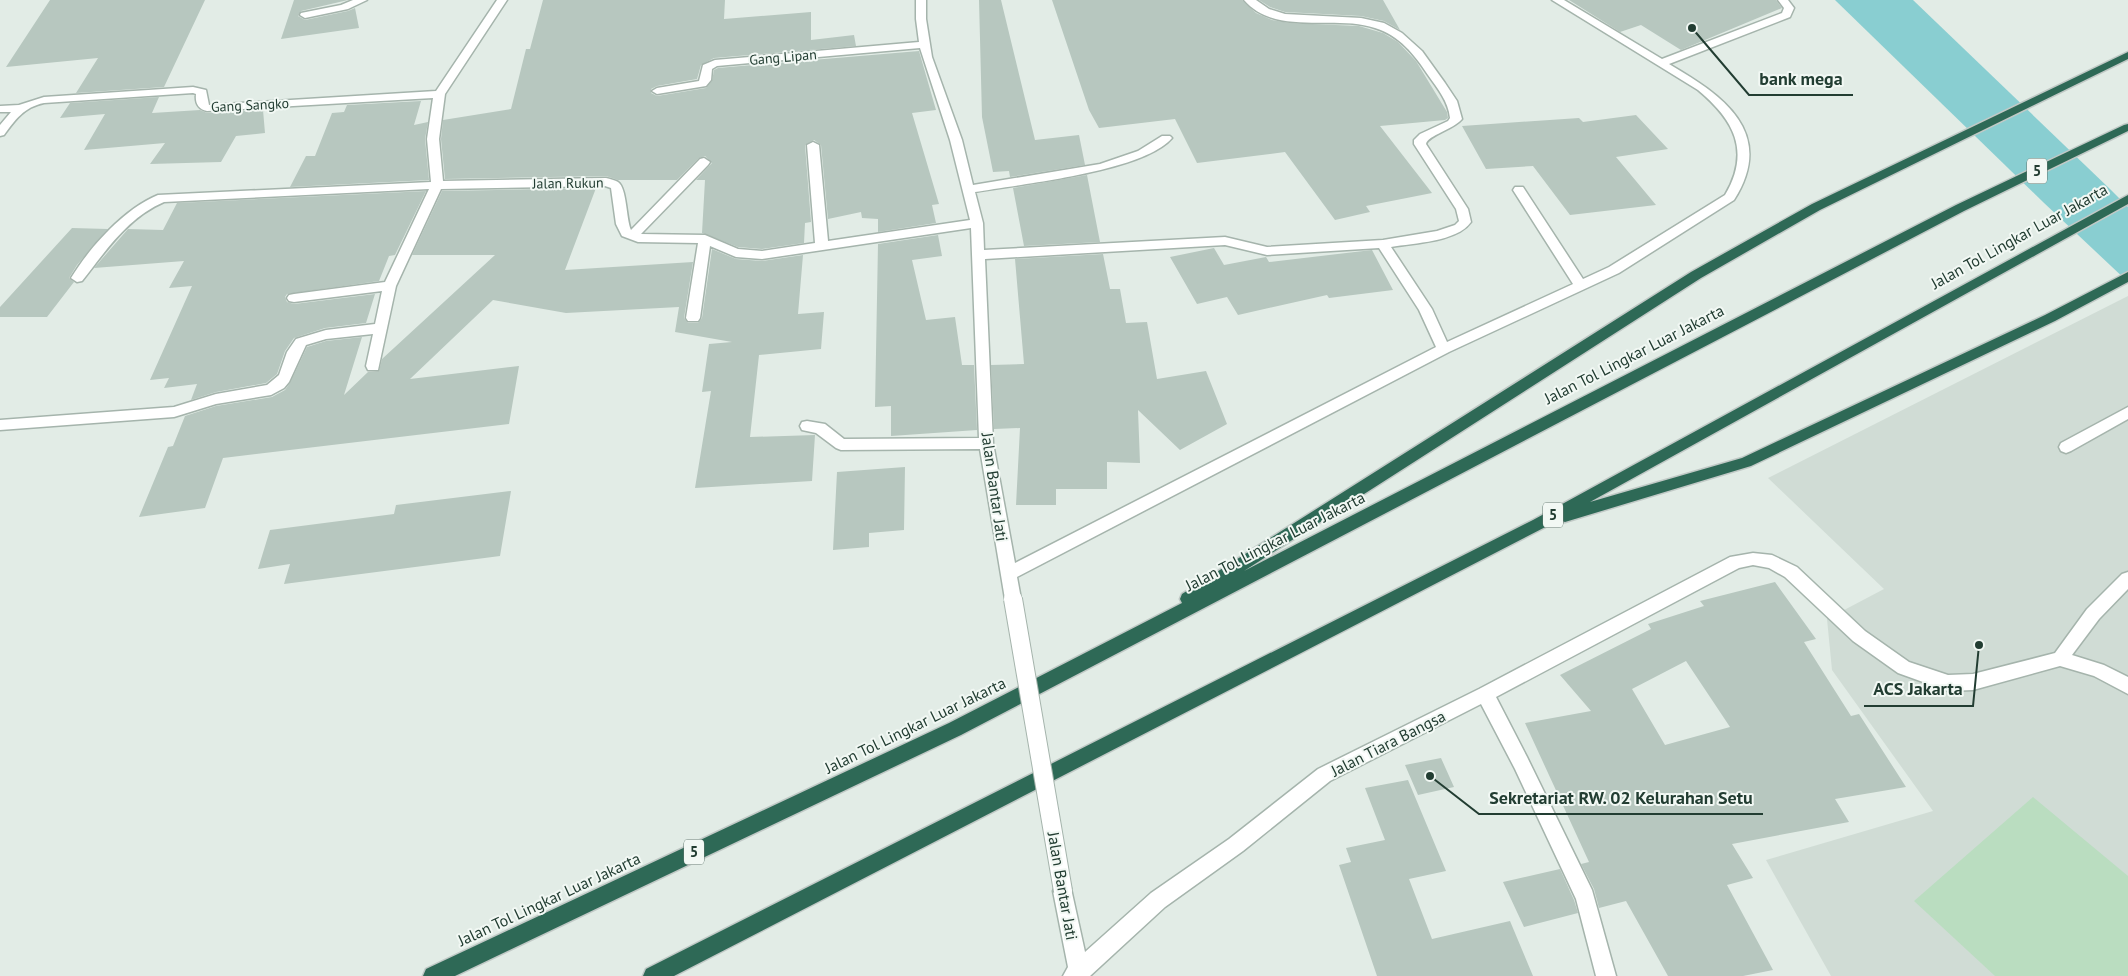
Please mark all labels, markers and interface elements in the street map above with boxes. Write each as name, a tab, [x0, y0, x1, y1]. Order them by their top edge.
street label: Gang Lipan	[749, 45, 817, 69]
callout: bank mega	[1749, 62, 1853, 95]
text: bank mega	[1759, 67, 1843, 90]
street label: Gang Sangko	[211, 94, 289, 116]
road number: 5	[2027, 158, 2047, 184]
street label: Jalan Rukun	[531, 173, 604, 193]
street label: Jalan Tol Lingkar Luar Jakarta	[1926, 179, 2111, 293]
street label: Jalan Tol Lingkar Luar Jakarta	[1540, 300, 1727, 409]
street label: Jalan Bantar Jati	[977, 430, 1013, 543]
street label: Jalan Tol Lingkar Luar Jakarta	[1181, 487, 1368, 596]
road number: 5	[1543, 502, 1563, 528]
street label: Jalan Tol Lingkar Luar Jakarta	[820, 672, 1009, 778]
callout: ACS Jakarta	[1864, 673, 1973, 706]
text: ACS Jakarta	[1873, 677, 1963, 700]
street label: Jalan Tiara Bangsa	[1327, 706, 1449, 781]
callout: Sekretariat RW. 02 Kelurahan Setu	[1479, 781, 1763, 814]
text: Sekretariat RW. 02 Kelurahan Setu	[1489, 786, 1753, 809]
street label: Jalan Bantar Jati	[1043, 829, 1082, 942]
road number: 5	[684, 840, 704, 864]
street label: Jalan Tol Lingkar Luar Jakarta	[454, 848, 643, 951]

